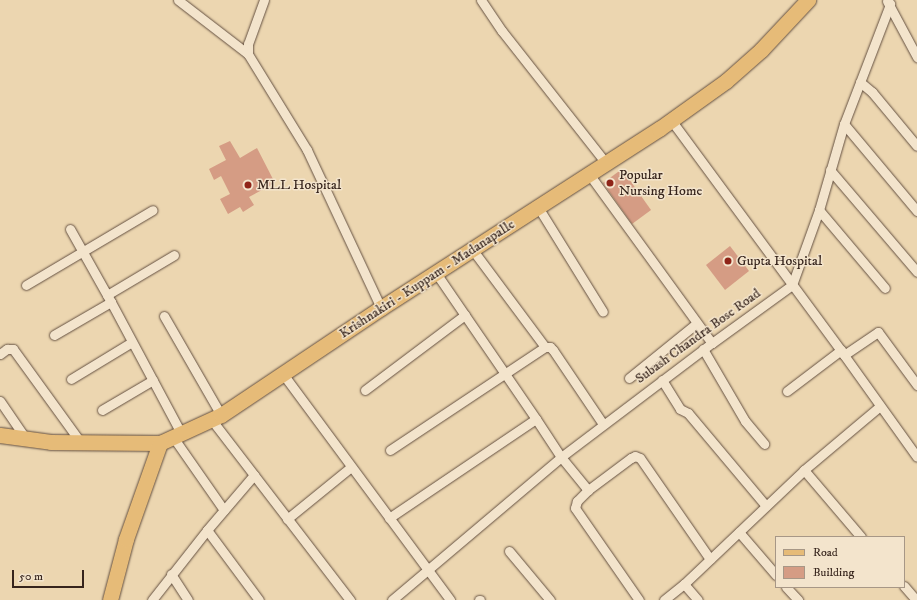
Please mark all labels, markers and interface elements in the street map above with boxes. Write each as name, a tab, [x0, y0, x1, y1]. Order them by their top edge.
place label: Popular Nursing Home	[619, 167, 702, 200]
place label: MLL Hospital	[257, 177, 341, 193]
marker: Popular Nursing Home	[604, 177, 616, 189]
marker: MLL Hospital	[242, 179, 254, 191]
street label: Krishnakiri - Kuppam - Madanapalle	[336, 216, 518, 342]
place label: Gupta Hospital	[737, 253, 822, 269]
marker: Gupta Hospital	[722, 255, 734, 267]
street label: Subash Chandra Bose Road	[632, 285, 764, 387]
legend	[775, 536, 905, 588]
text: Road	[813, 545, 838, 560]
scale bar	[14, 562, 86, 588]
text: Building	[813, 565, 854, 580]
text: 50 m	[19, 569, 43, 584]

